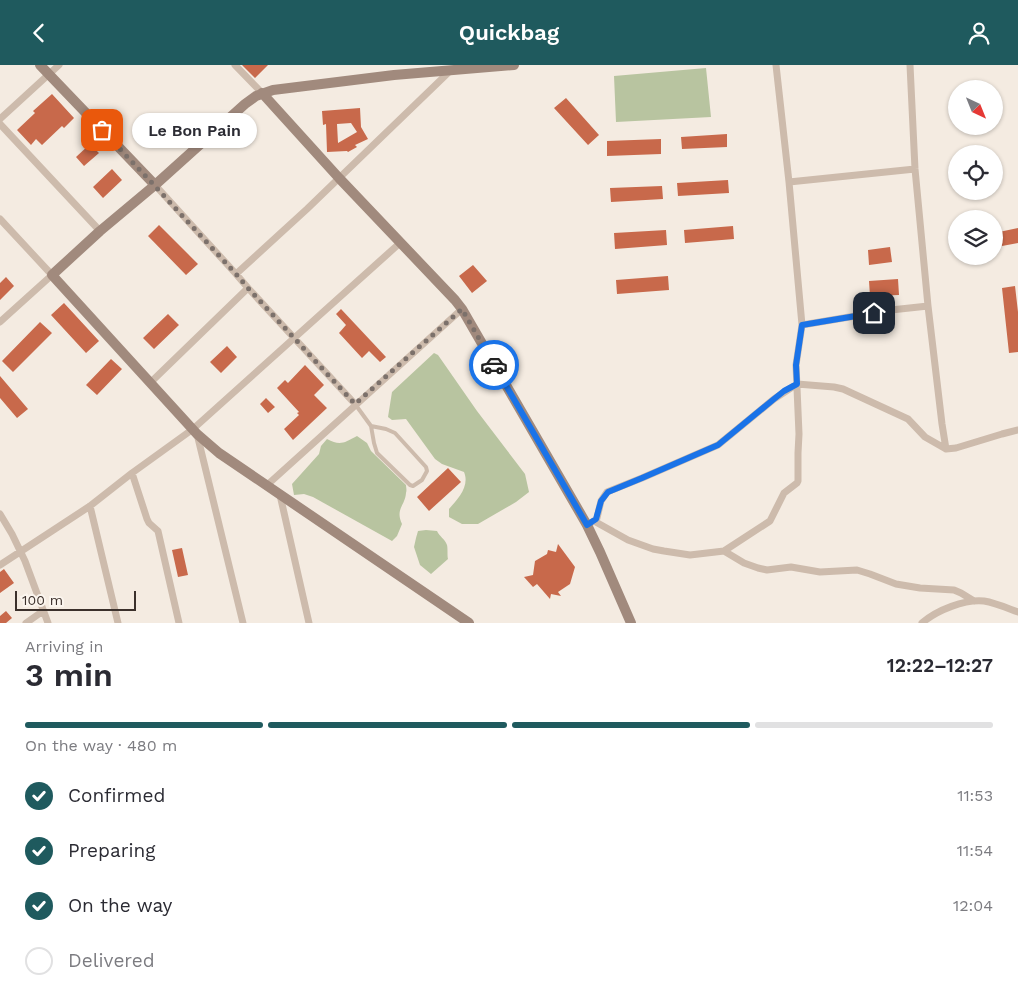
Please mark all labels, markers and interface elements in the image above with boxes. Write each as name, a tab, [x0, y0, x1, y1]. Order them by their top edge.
icon: back	[25, 19, 53, 47]
icon: person	[965, 19, 993, 47]
text: Quickbag	[459, 20, 559, 45]
north arrow	[948, 80, 1002, 135]
map controls	[948, 80, 1003, 265]
pin	[81, 109, 123, 151]
callout: Le Bon Pain	[132, 113, 257, 147]
icon: bag	[88, 116, 116, 144]
text: Le Bon Pain	[148, 121, 241, 140]
button: locate	[948, 145, 1003, 200]
button: layers	[948, 210, 1003, 265]
pin	[853, 292, 895, 334]
icon: home	[860, 299, 888, 327]
courier	[469, 340, 519, 390]
icon: car	[480, 351, 508, 379]
scale bar	[15, 588, 136, 611]
text: 100 m	[22, 592, 63, 608]
text: Arriving in	[25, 637, 103, 656]
text: 12:22–12:27	[887, 654, 993, 677]
text: 3 min	[25, 656, 113, 694]
text: On the way · 480 m	[25, 736, 177, 755]
icon: check	[25, 782, 53, 810]
text: Confirmed	[68, 784, 165, 807]
text: 11:53	[957, 786, 993, 805]
icon: check	[25, 837, 53, 865]
text: Preparing	[68, 839, 155, 862]
text: 11:54	[957, 841, 993, 860]
icon: check	[25, 892, 53, 920]
text: On the way	[68, 894, 172, 917]
text: 12:04	[953, 896, 993, 915]
text: Delivered	[68, 949, 155, 972]

